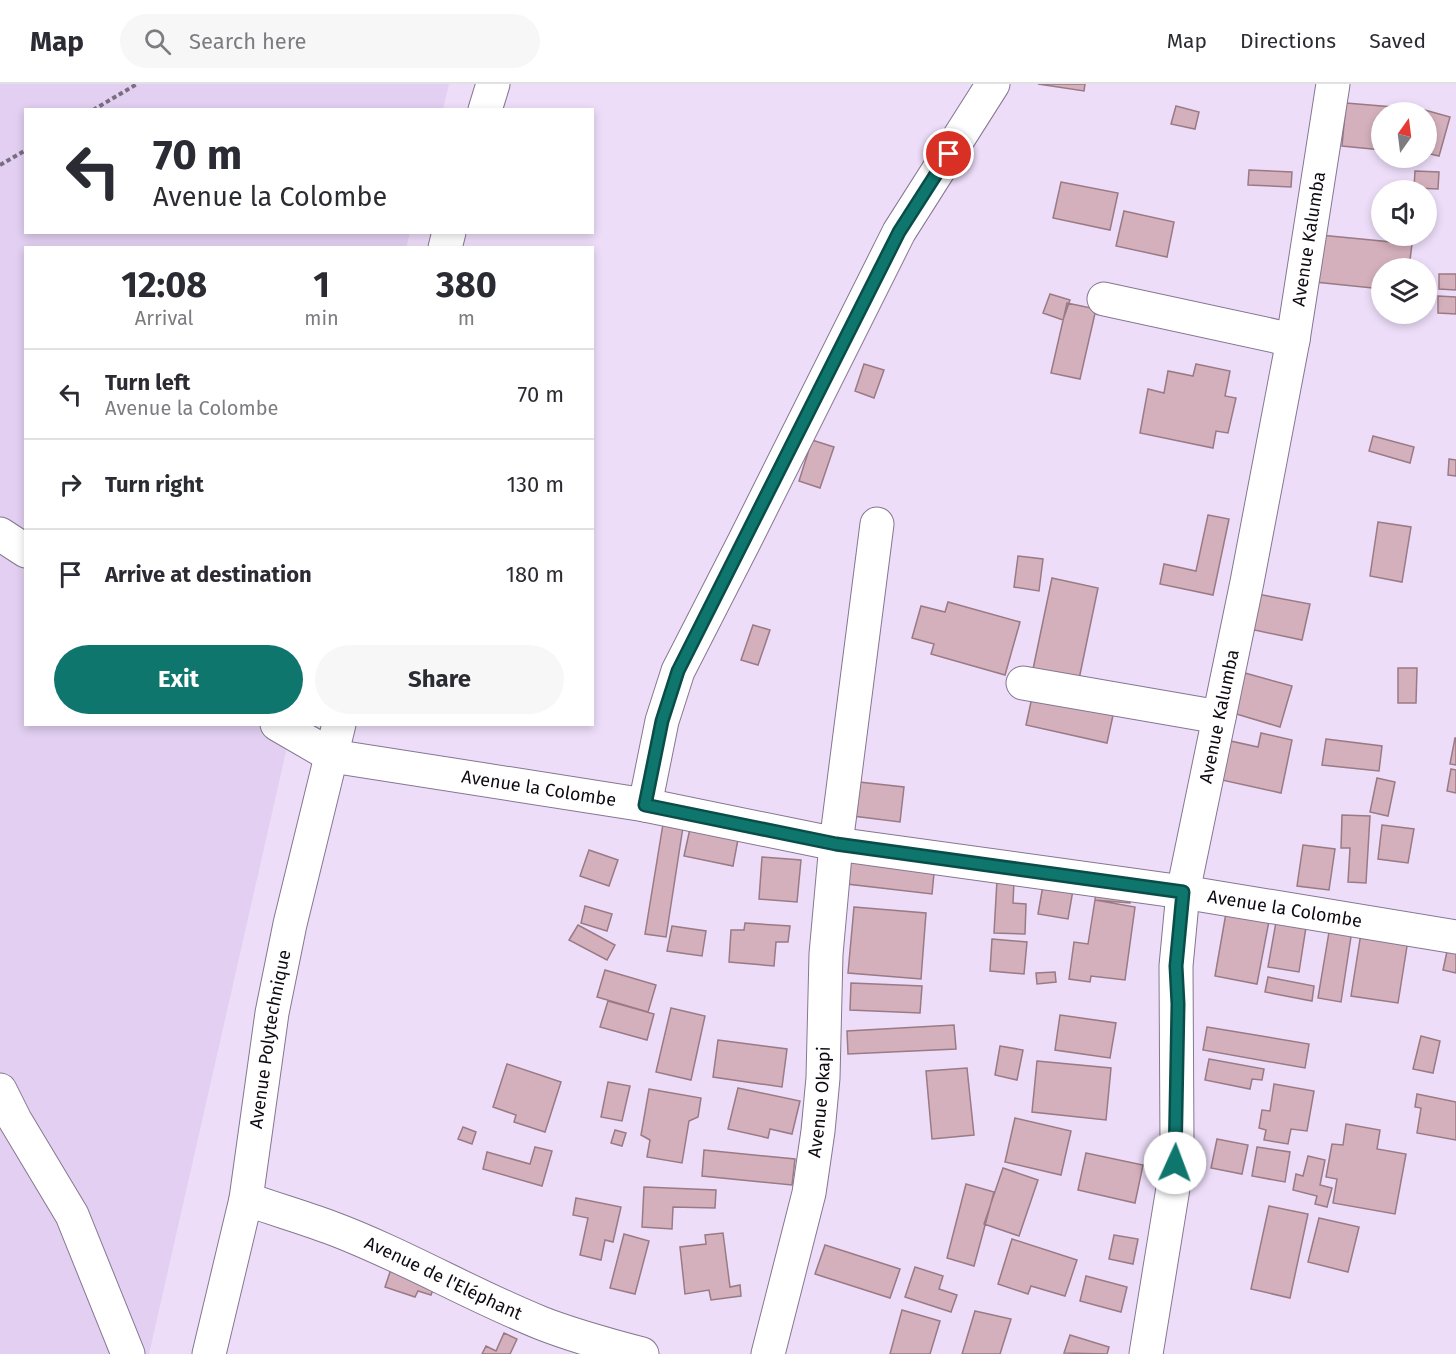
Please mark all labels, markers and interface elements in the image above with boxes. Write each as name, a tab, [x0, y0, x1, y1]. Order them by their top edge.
search box	[120, 14, 540, 68]
text: Map	[30, 25, 84, 58]
icon: search	[141, 25, 174, 58]
text: Search here	[189, 28, 307, 55]
text: Map	[1167, 28, 1207, 54]
text: Directions	[1240, 28, 1336, 54]
text: Saved	[1369, 28, 1426, 54]
north arrow	[1371, 102, 1437, 168]
map controls	[1371, 102, 1437, 324]
pin	[923, 128, 974, 179]
text: 70 m	[153, 130, 242, 180]
icon: left	[54, 132, 132, 210]
icon: arrive	[932, 137, 965, 170]
street label: Avenue Kalumba	[1287, 170, 1330, 308]
button: sound	[1371, 180, 1437, 246]
text: Avenue la Colombe	[153, 181, 387, 213]
button: layers	[1371, 258, 1437, 324]
text: 12:08	[121, 263, 207, 307]
text: 1	[313, 263, 330, 307]
text: 380	[436, 263, 497, 307]
text: Arrival	[135, 306, 193, 330]
text: min	[304, 306, 339, 330]
text: m	[458, 306, 475, 330]
text: Turn left	[105, 369, 190, 396]
icon: left	[54, 378, 87, 411]
text: 70 m	[518, 381, 564, 408]
text: Avenue la Colombe	[105, 396, 278, 420]
icon: right	[54, 468, 87, 501]
text: Turn right	[105, 471, 204, 498]
text: 130 m	[507, 471, 564, 498]
icon: arrive	[54, 558, 87, 591]
text: Arrive at destination	[105, 561, 312, 588]
text: 180 m	[505, 561, 564, 588]
button: Exit	[54, 645, 303, 714]
button: Share	[315, 645, 564, 714]
street label: Avenue Kalumba	[1195, 648, 1244, 785]
street label: Avenue la Colombe	[460, 765, 618, 811]
street label: Avenue la Colombe	[1206, 885, 1364, 932]
street label: Avenue Polytechnique	[245, 948, 296, 1130]
street label: Avenue Okapi	[803, 1046, 835, 1159]
position arrow	[1143, 1131, 1207, 1195]
street label: Avenue de l'Eléphant	[361, 1232, 526, 1325]

